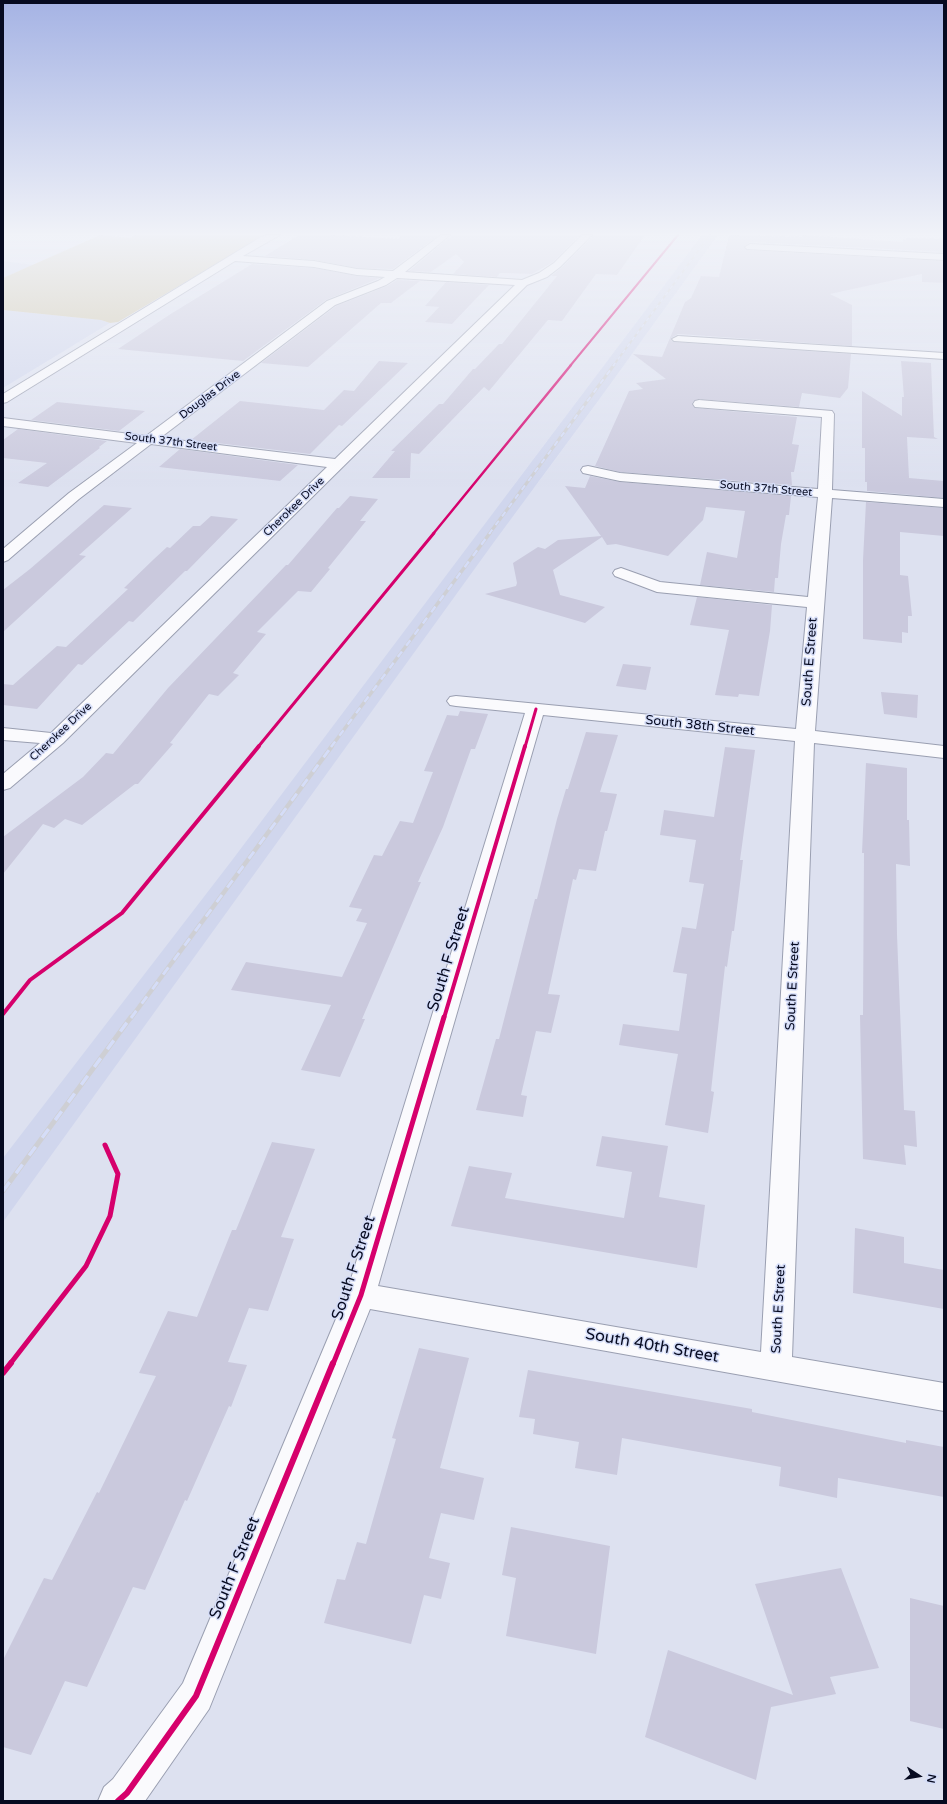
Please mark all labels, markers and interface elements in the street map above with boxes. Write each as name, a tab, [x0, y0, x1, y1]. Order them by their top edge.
street label: Douglas Drive	[177, 368, 243, 422]
street label: South 37th Street	[124, 430, 218, 454]
street label: Cherokee Drive	[261, 475, 327, 539]
street label: South 37th Street	[719, 478, 813, 500]
street label: South E Street	[799, 617, 821, 707]
street label: Cherokee Drive	[27, 700, 95, 764]
street label: South 38th Street	[645, 713, 755, 739]
street label: South F Street	[424, 904, 474, 1014]
street label: South E Street	[783, 941, 803, 1031]
street label: South F Street	[328, 1213, 380, 1323]
street label: South E Street	[769, 1264, 789, 1354]
street label: South 40th Street	[584, 1325, 720, 1367]
street label: South F Street	[206, 1514, 264, 1622]
north arrow	[899, 1756, 939, 1796]
text: N	[924, 1773, 939, 1784]

